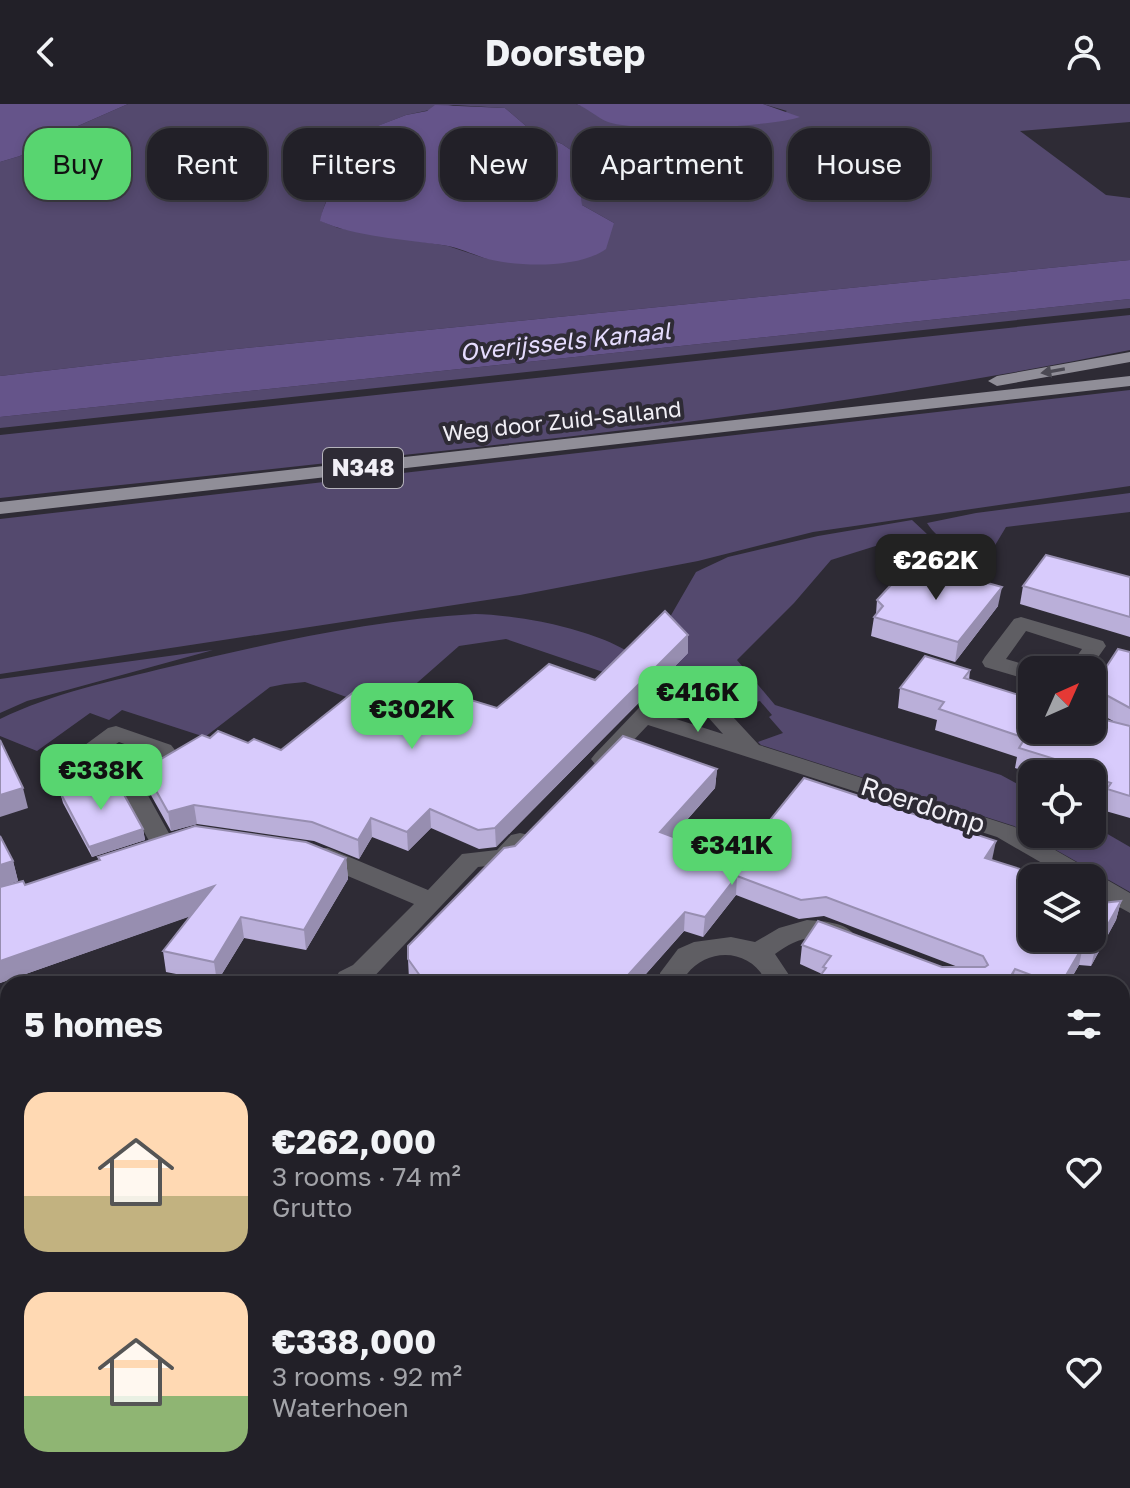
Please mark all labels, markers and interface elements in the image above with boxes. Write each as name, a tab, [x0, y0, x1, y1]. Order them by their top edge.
icon: back	[24, 30, 68, 74]
icon: person	[1062, 30, 1106, 74]
text: Doorstep	[485, 31, 645, 74]
chip: Buy	[24, 128, 131, 200]
chip: Rent	[147, 128, 267, 200]
chip: Filters	[283, 128, 424, 200]
chip: New	[440, 128, 556, 200]
chip: Apartment	[572, 128, 772, 200]
chip: House	[788, 128, 930, 200]
water label: Overijssels Kanaal	[458, 315, 673, 367]
one-way arrow	[1040, 365, 1065, 377]
street label: Weg door Zuid-Salland	[441, 395, 683, 446]
road number: N348	[323, 448, 403, 488]
pin: €262K	[880, 534, 992, 602]
text: €262K	[893, 544, 979, 575]
north arrow	[1018, 656, 1106, 744]
map controls	[1018, 656, 1106, 952]
pin: €416K	[642, 666, 754, 734]
text: €416K	[656, 676, 740, 707]
pin: €302K	[356, 683, 468, 751]
text: €302K	[369, 693, 455, 724]
pin: €338K	[45, 744, 157, 812]
text: €338K	[58, 754, 144, 785]
button: locate	[1018, 760, 1106, 848]
street label: Roerdomp	[857, 770, 989, 839]
pin: €341K	[676, 819, 788, 887]
text: €341K	[691, 829, 773, 860]
button: layers	[1018, 864, 1106, 952]
icon: filters	[1062, 1002, 1106, 1046]
text: 5 homes	[24, 1004, 163, 1044]
text: €262,000	[272, 1121, 436, 1161]
icon: home	[88, 1124, 184, 1220]
icon: heart	[1062, 1150, 1106, 1194]
text: 3 rooms · 74 m²	[272, 1161, 461, 1192]
text: Grutto	[272, 1192, 352, 1223]
text: €338,000	[272, 1321, 436, 1361]
icon: home	[88, 1324, 184, 1420]
icon: heart	[1062, 1350, 1106, 1394]
text: 3 rooms · 92 m²	[272, 1361, 462, 1392]
text: Waterhoen	[272, 1392, 409, 1423]

